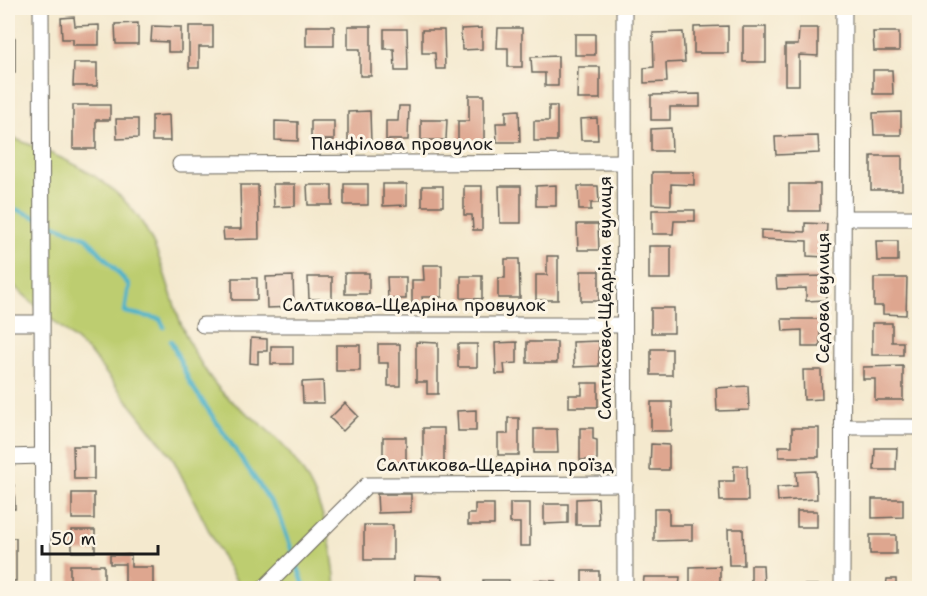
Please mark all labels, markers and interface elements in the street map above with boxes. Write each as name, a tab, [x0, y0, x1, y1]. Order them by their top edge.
street label: Панфілова провулок	[311, 132, 493, 156]
street label: Салтикова-Щедріна вулиця	[593, 176, 617, 420]
street label: Сєдова вулиця	[811, 232, 835, 364]
street label: Салтикова-Щедріна провулок	[282, 293, 546, 317]
street label: Салтикова-Щедріна проїзд	[376, 453, 615, 477]
scale bar	[42, 518, 158, 556]
text: 50 m	[51, 527, 96, 551]

